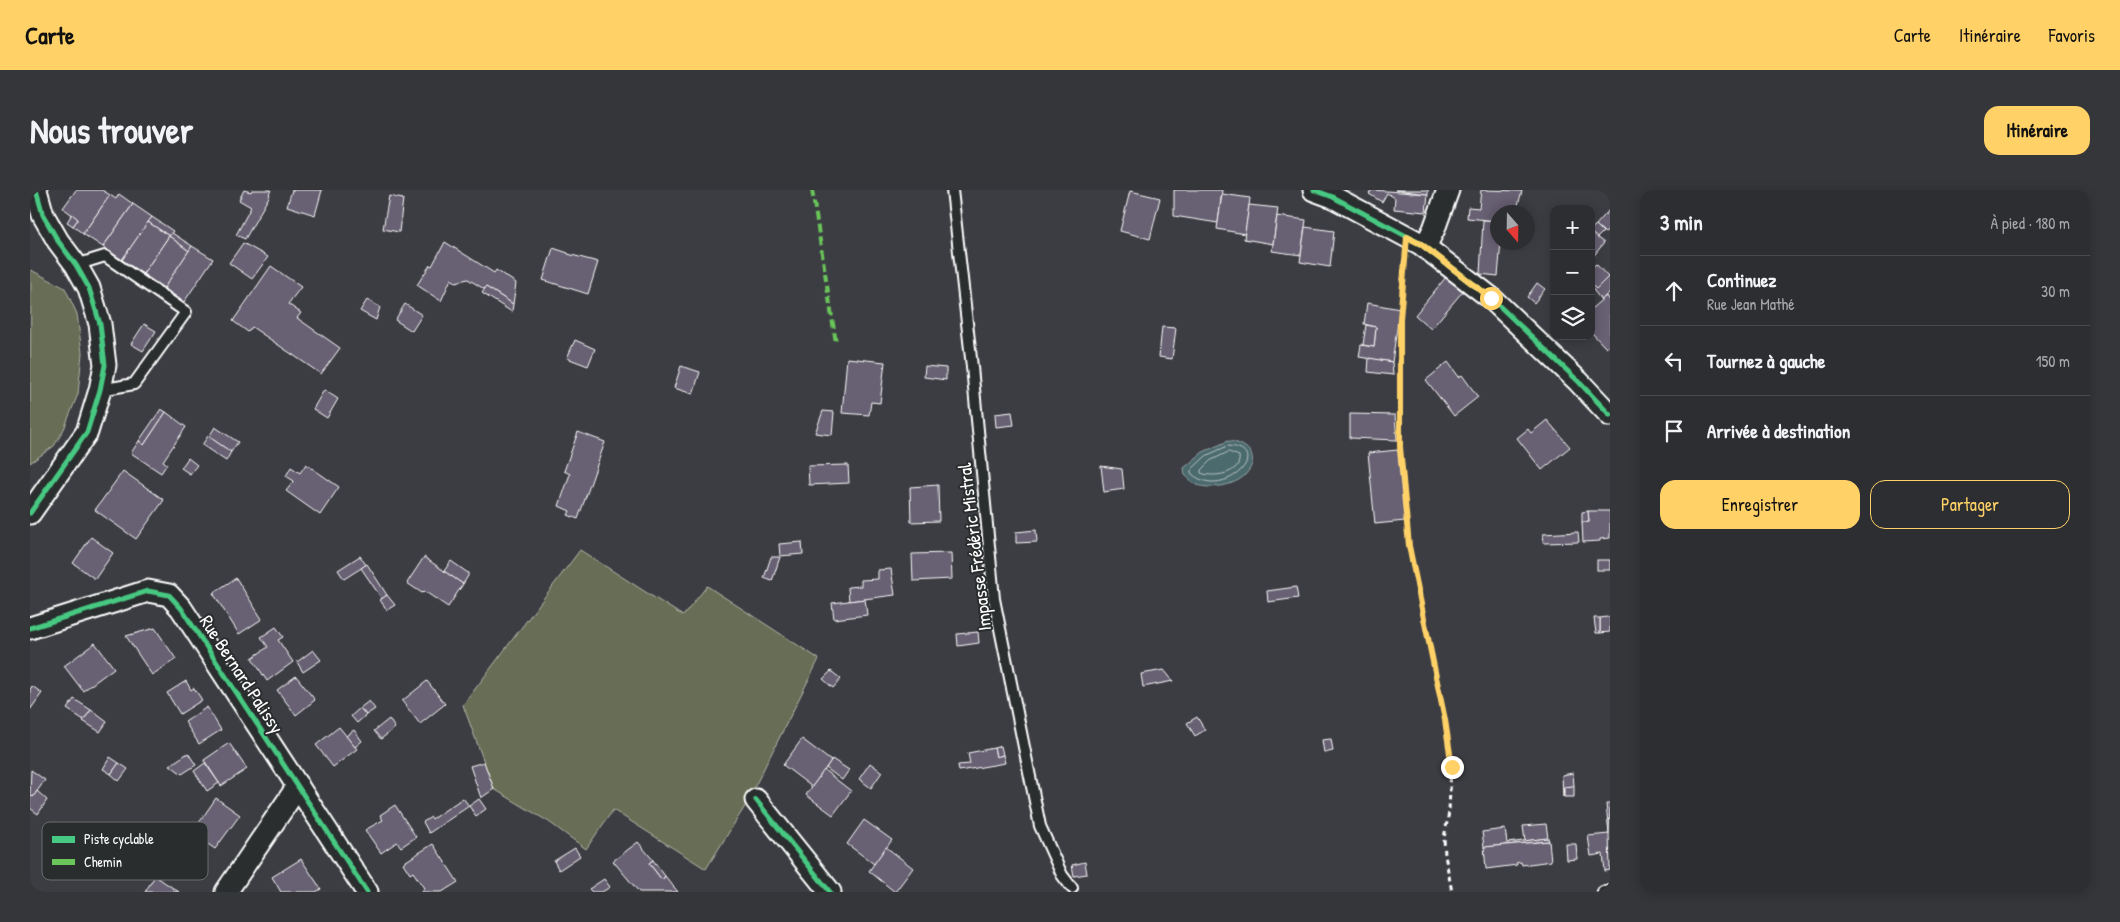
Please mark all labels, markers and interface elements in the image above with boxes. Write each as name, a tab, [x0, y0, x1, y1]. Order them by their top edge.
text: Carte	[25, 19, 75, 51]
text: Carte	[1894, 23, 1931, 48]
text: Itinéraire	[1959, 23, 2021, 48]
text: Favoris	[2049, 23, 2095, 48]
button: Itinéraire	[1984, 106, 2090, 155]
text: Nous trouver	[30, 107, 193, 154]
north arrow	[1490, 205, 1535, 250]
map controls	[1550, 205, 1595, 340]
button: +	[1550, 205, 1595, 250]
text: 3 min	[1660, 208, 1703, 237]
text: À pied · 180 m	[1990, 212, 2070, 234]
button: −	[1550, 250, 1595, 295]
text: Continuez	[1707, 267, 1776, 293]
icon: ahead	[1660, 277, 1688, 305]
text: 30 m	[2041, 280, 2070, 302]
route start	[1480, 287, 1503, 310]
text: Rue Jean Mathé	[1707, 293, 1795, 315]
button: layers	[1550, 295, 1595, 340]
icon: left	[1660, 347, 1688, 375]
text: Tournez à gauche	[1707, 348, 1825, 374]
text: 150 m	[2036, 350, 2070, 372]
icon: arrive	[1660, 417, 1688, 445]
text: Arrivée à destination	[1707, 418, 1850, 444]
street label: Impasse Frédéric Mistral	[951, 461, 997, 632]
button: Enregistrer	[1660, 480, 1860, 529]
button: Partager	[1870, 480, 2070, 529]
street label: Rue Bernard Palissy	[194, 610, 290, 738]
route end	[1441, 756, 1464, 779]
legend	[42, 822, 208, 880]
text: Piste cyclable	[84, 829, 154, 849]
text: Chemin	[84, 852, 122, 871]

